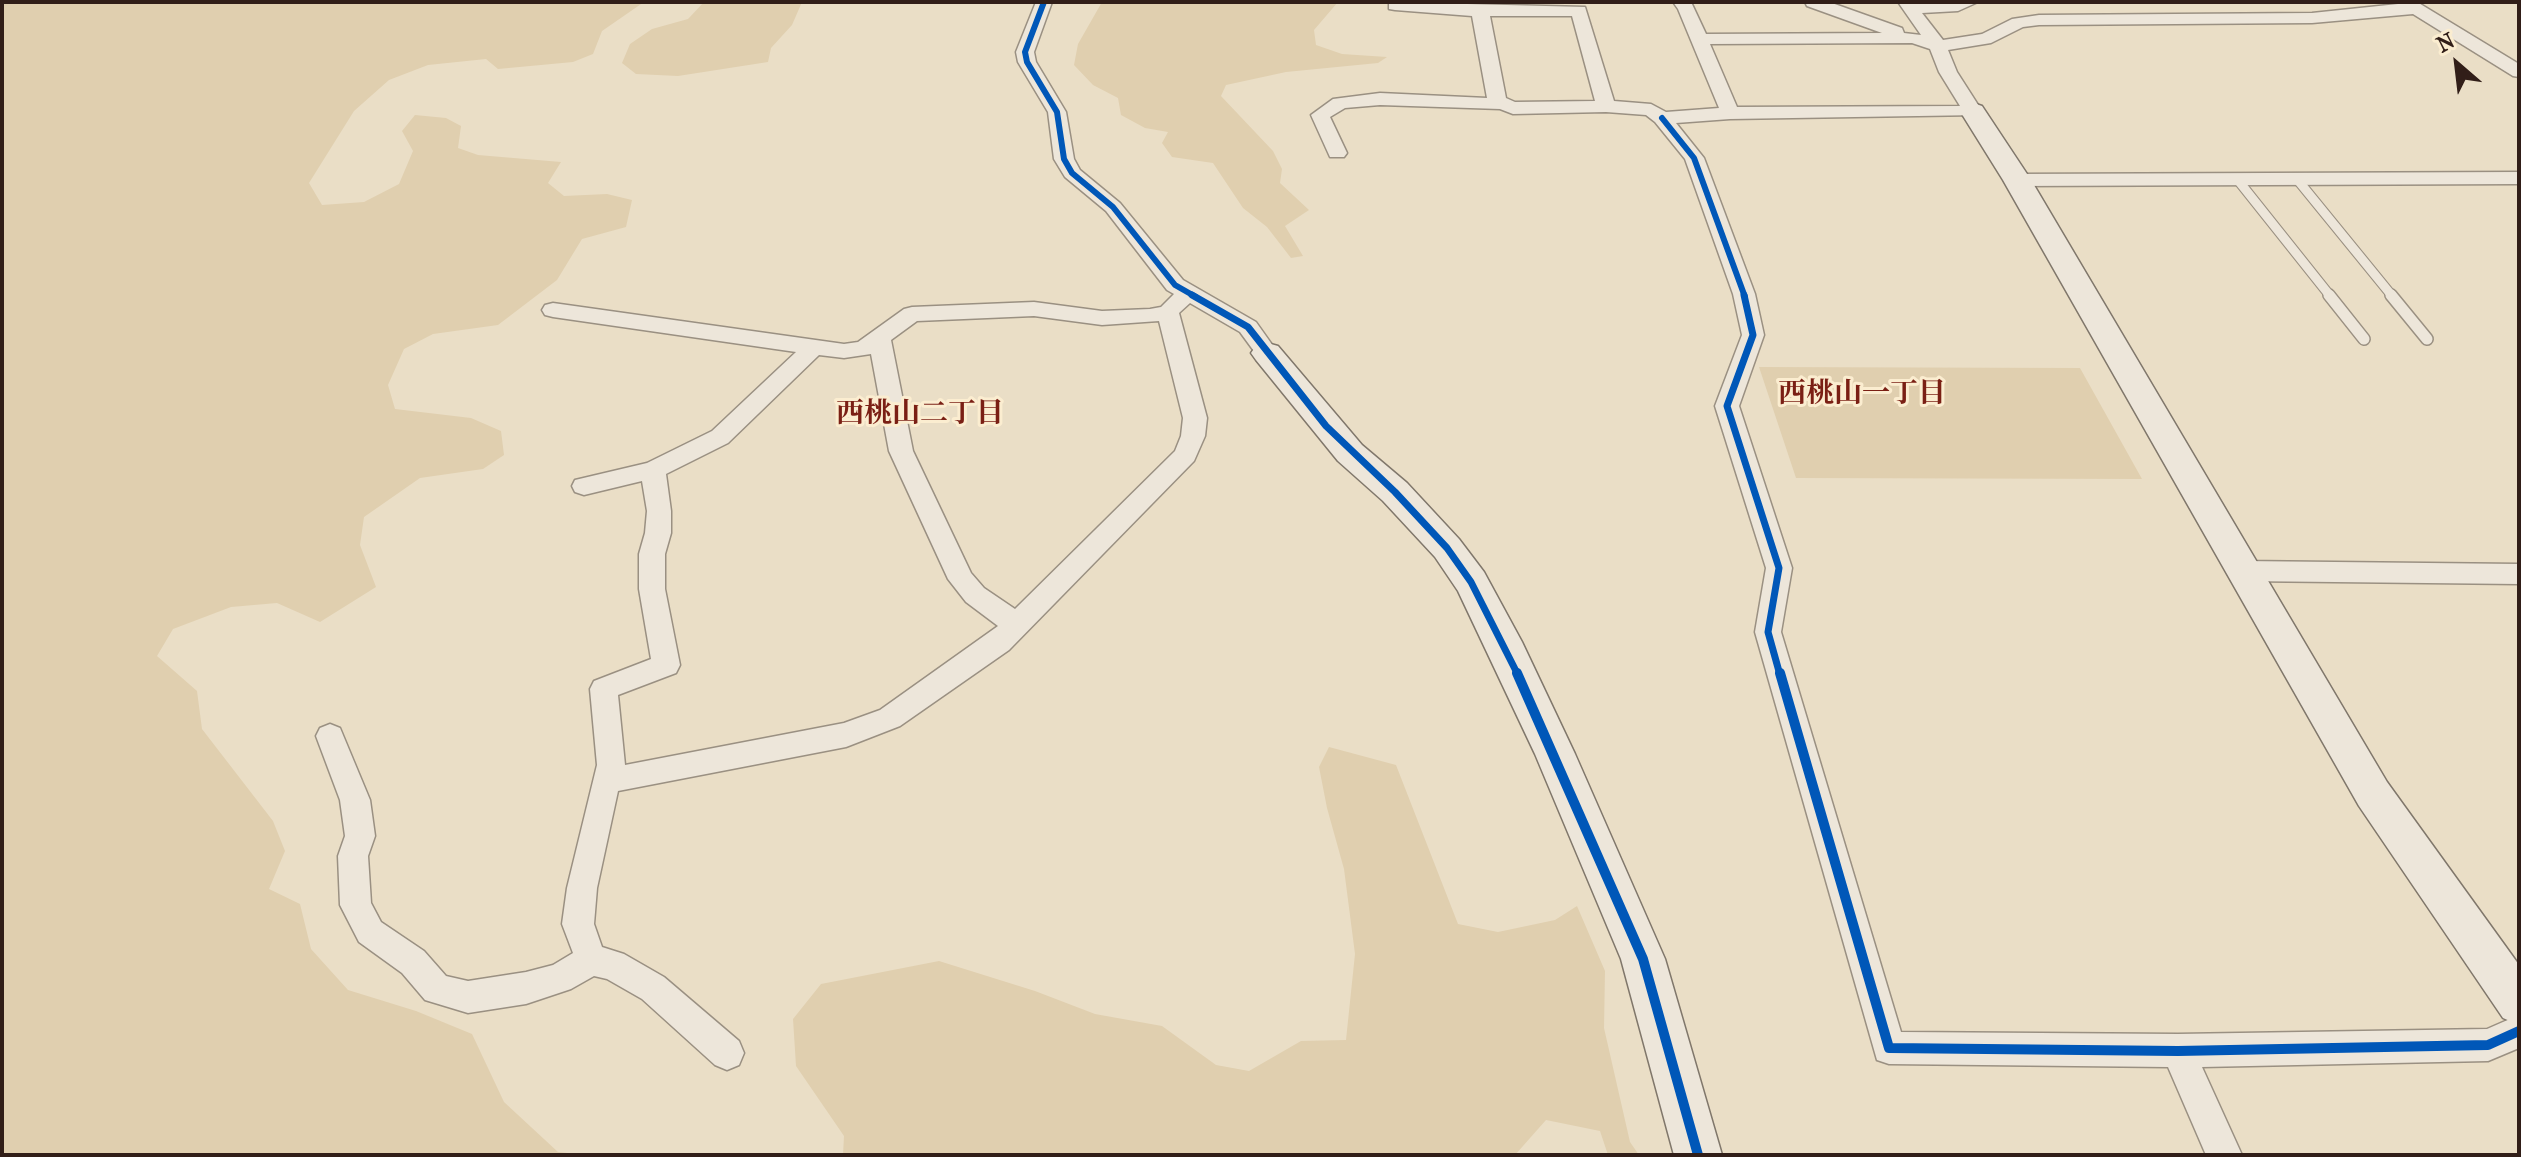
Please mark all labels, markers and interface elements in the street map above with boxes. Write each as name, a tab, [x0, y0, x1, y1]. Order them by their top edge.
north arrow	[2417, 24, 2497, 104]
text: N	[2432, 27, 2459, 58]
district label: 西桃山一丁目	[1778, 378, 1946, 412]
district label: 西桃山二丁目	[836, 398, 1004, 432]

